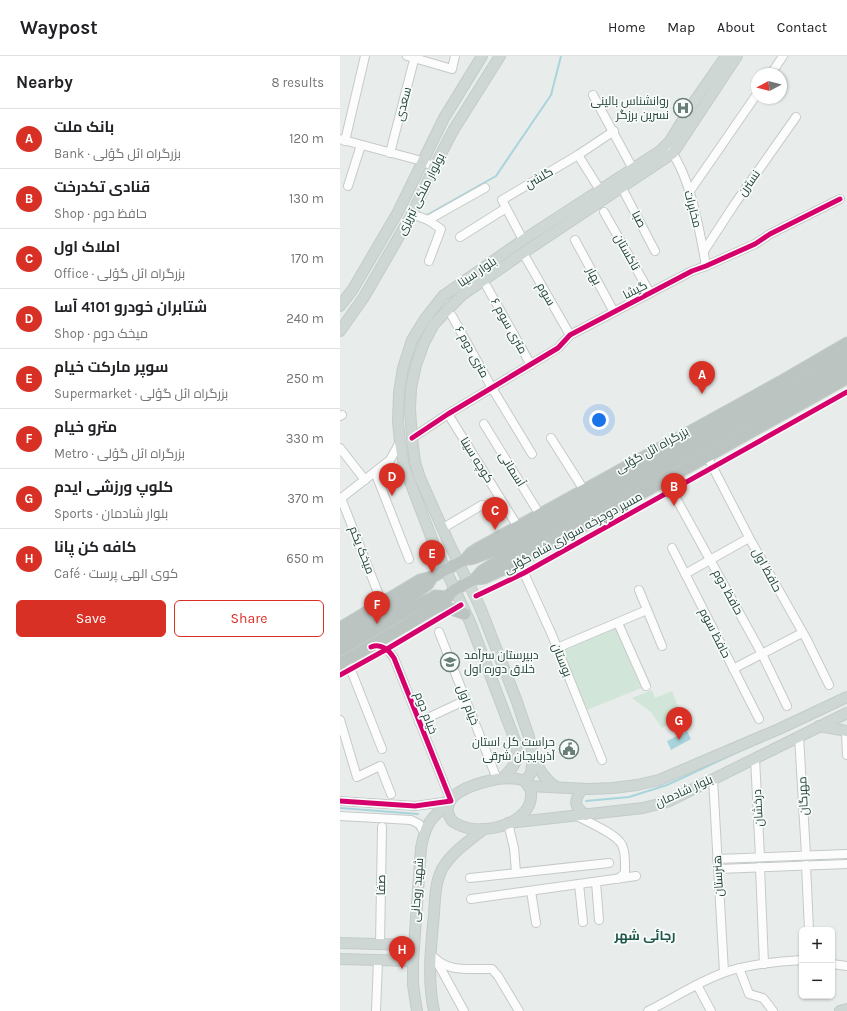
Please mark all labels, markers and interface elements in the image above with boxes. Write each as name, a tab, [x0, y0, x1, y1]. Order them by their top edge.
text: Waypost	[20, 17, 98, 39]
text: Home	[608, 19, 645, 36]
text: Map	[667, 19, 695, 36]
text: About	[717, 19, 755, 36]
text: Contact	[777, 19, 827, 36]
north arrow	[751, 68, 787, 104]
text: Nearby	[16, 72, 73, 92]
text: 8 results	[271, 75, 324, 90]
street label: سعدی	[392, 85, 414, 123]
place label: روانشناس بالینی نسرین برزگر	[590, 94, 669, 122]
hospital icon: روانشناس بالینی نسرین برزگر	[672, 97, 694, 119]
text: بانک ملت	[54, 118, 114, 136]
text: A	[25, 131, 33, 146]
text: 120 m	[289, 131, 324, 146]
text: Bank · بزرگراه ائل گؤلی	[54, 146, 181, 161]
street label: بولوار ملکی تبریزی	[394, 151, 448, 237]
street label: گلشن	[522, 164, 556, 192]
street label: نسترن	[735, 167, 763, 199]
text: قنادی تکدرخت	[54, 178, 150, 196]
street label: مخابرات	[681, 189, 705, 229]
text: B	[25, 191, 33, 206]
text: 130 m	[289, 191, 324, 206]
text: Shop · حافظ دوم	[54, 206, 147, 221]
street label: صبا	[629, 208, 649, 230]
street label: تاکستان	[611, 231, 643, 273]
text: املاک اول	[54, 238, 120, 256]
text: C	[25, 251, 33, 266]
text: 170 m	[291, 251, 324, 266]
street label: بلوار سینا	[455, 254, 499, 290]
street label: بهار	[583, 264, 604, 287]
text: Office · بزرگراه ائل گؤلی	[54, 266, 185, 281]
street label: گیشا	[620, 278, 650, 302]
street label: سوم	[533, 280, 558, 309]
street label: ۶ متری سوم	[487, 296, 530, 357]
text: شتابران خودرو 4101 آسا	[54, 298, 207, 316]
text: D	[25, 311, 33, 326]
text: 240 m	[286, 311, 324, 326]
street label: ۶ متری دوم	[451, 324, 492, 381]
text: Shop · میخک دوم	[54, 326, 148, 341]
text: سوپر مارکت خیام	[54, 358, 168, 376]
pin: A	[689, 361, 715, 394]
text: E	[25, 371, 33, 386]
text: 250 m	[286, 371, 324, 386]
text: Supermarket · بزرگراه ائل گؤلی	[54, 386, 228, 401]
your location	[589, 410, 609, 430]
text: مترو خیام	[54, 418, 117, 436]
street label: بزرگراه ائل گؤلی	[613, 424, 691, 476]
text: F	[25, 431, 33, 446]
text: 330 m	[286, 431, 324, 446]
street label: کوچه سینا	[456, 434, 497, 487]
text: Metro · بزرگراه ائل گؤلی	[54, 446, 185, 461]
street label: آسمانی	[496, 449, 529, 490]
pin: D	[379, 463, 405, 496]
pin: B	[661, 473, 687, 506]
text: کلوپ ورزشی ایدم	[54, 478, 173, 496]
street label: مسیر دوچرخه سواری شاه گؤلی	[501, 489, 646, 579]
text: G	[25, 491, 33, 506]
text: 370 m	[287, 491, 324, 506]
pin: C	[482, 497, 508, 530]
text: Sports · بلوار شادمان	[54, 506, 168, 521]
street label: میخک یکم	[346, 524, 378, 576]
text: کافه کن پانا	[54, 538, 137, 556]
pin: E	[419, 540, 445, 573]
street label: حافظ اول	[749, 546, 785, 594]
text: H	[24, 551, 34, 566]
text: 650 m	[286, 551, 324, 566]
text: Café · کوی الهی پرست	[54, 566, 178, 581]
street label: حافظ دوم	[709, 567, 746, 618]
pin: F	[364, 591, 390, 624]
button: Save	[16, 600, 166, 637]
button: Share	[174, 600, 324, 637]
street label: حافظ سوم	[696, 606, 734, 661]
street label: بوستان	[549, 641, 575, 679]
place label: دبیرستان سرآمد خلاق دوره اول	[464, 648, 539, 676]
school or university icon: دبیرستان سرآمد خلاق دوره اول	[439, 651, 461, 673]
street label: خیام اول	[453, 683, 482, 727]
street label: خیام دوم	[411, 690, 440, 736]
pin: G	[666, 707, 692, 740]
place label: حراست کل استان آذربایجان شرقی	[472, 735, 556, 763]
public building icon: حراست کل استان آذربایجان شرقی	[558, 738, 580, 760]
street label: بلوار شادمان	[653, 772, 715, 810]
street label: مهرگان	[795, 776, 811, 816]
street label: درخشان	[750, 789, 766, 827]
street label: هنرستان	[710, 855, 726, 897]
street label: شهید روحانی	[408, 857, 426, 923]
street label: صفا	[374, 874, 388, 896]
map controls	[799, 927, 835, 999]
button: +	[799, 927, 835, 963]
district label: رجائی شهر	[613, 928, 676, 944]
pin: H	[389, 936, 415, 969]
button: −	[799, 963, 835, 999]

